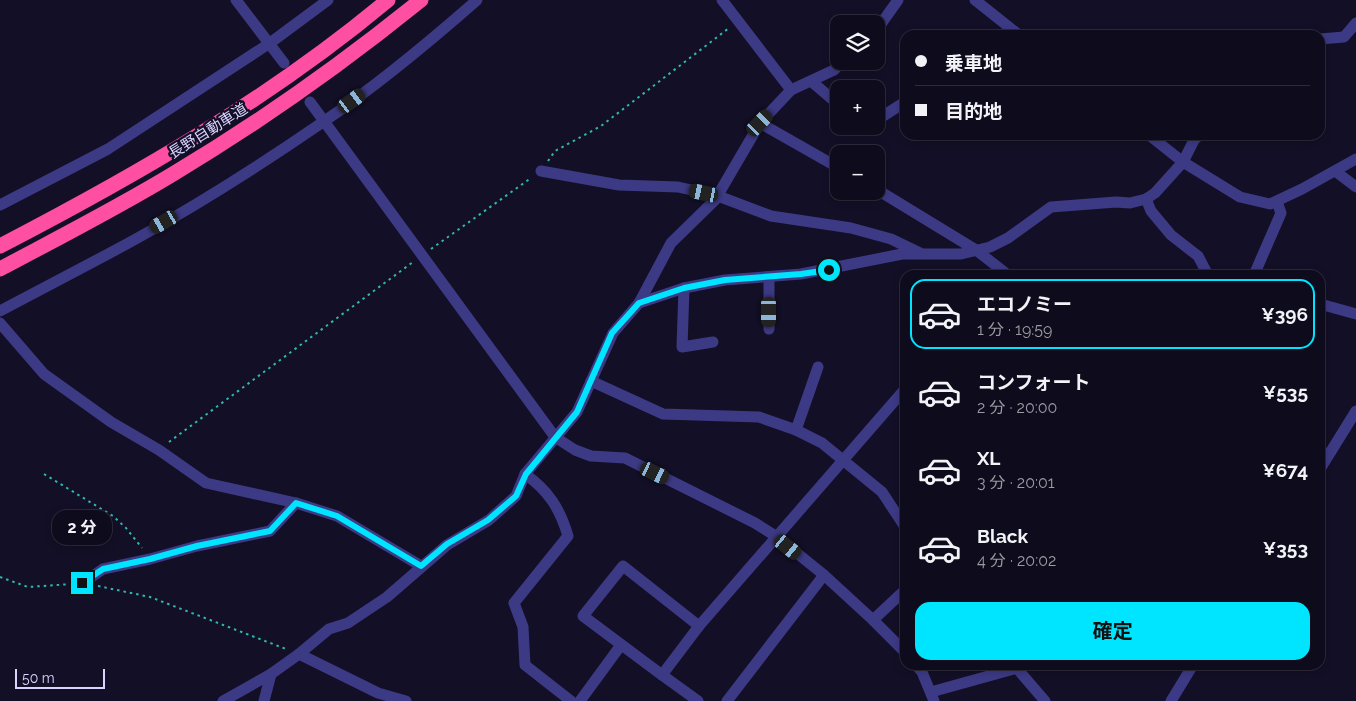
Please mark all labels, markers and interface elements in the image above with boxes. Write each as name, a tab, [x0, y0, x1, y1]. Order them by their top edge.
map controls	[830, 15, 885, 200]
button: layers	[830, 15, 885, 70]
text: 乗車地	[945, 52, 1002, 74]
button: +	[830, 80, 885, 135]
car	[335, 86, 368, 116]
street label: 長野自動車道	[165, 100, 251, 162]
text: 目的地	[945, 100, 1002, 122]
car	[744, 107, 775, 139]
button: −	[830, 145, 885, 200]
car	[687, 183, 720, 203]
car	[147, 208, 180, 236]
route start	[818, 259, 840, 281]
icon: car	[917, 292, 962, 337]
text: エコノミー	[977, 293, 1072, 315]
car	[761, 297, 776, 327]
text: ¥396	[1261, 303, 1308, 325]
text: 1 分 · 19:59	[977, 320, 1052, 339]
icon: car	[917, 370, 962, 415]
text: コンフォート	[977, 371, 1090, 393]
text: ¥535	[1263, 381, 1308, 403]
text: 2 分 · 20:00	[977, 398, 1057, 417]
text: XL	[977, 447, 1000, 469]
icon: car	[917, 448, 962, 493]
text: ¥674	[1262, 459, 1308, 481]
car	[638, 460, 671, 486]
text: 3 分 · 20:01	[977, 473, 1055, 492]
callout: 2 分	[52, 510, 112, 546]
text: 2 分	[68, 518, 96, 537]
text: Black	[977, 525, 1028, 547]
icon: car	[917, 526, 962, 571]
car	[771, 532, 804, 562]
text: ¥353	[1263, 537, 1308, 559]
text: 4 分 · 20:02	[977, 551, 1056, 570]
route end	[71, 572, 93, 594]
button: 確定	[915, 602, 1310, 660]
scale bar	[15, 666, 105, 689]
text: 50 m	[22, 670, 55, 686]

